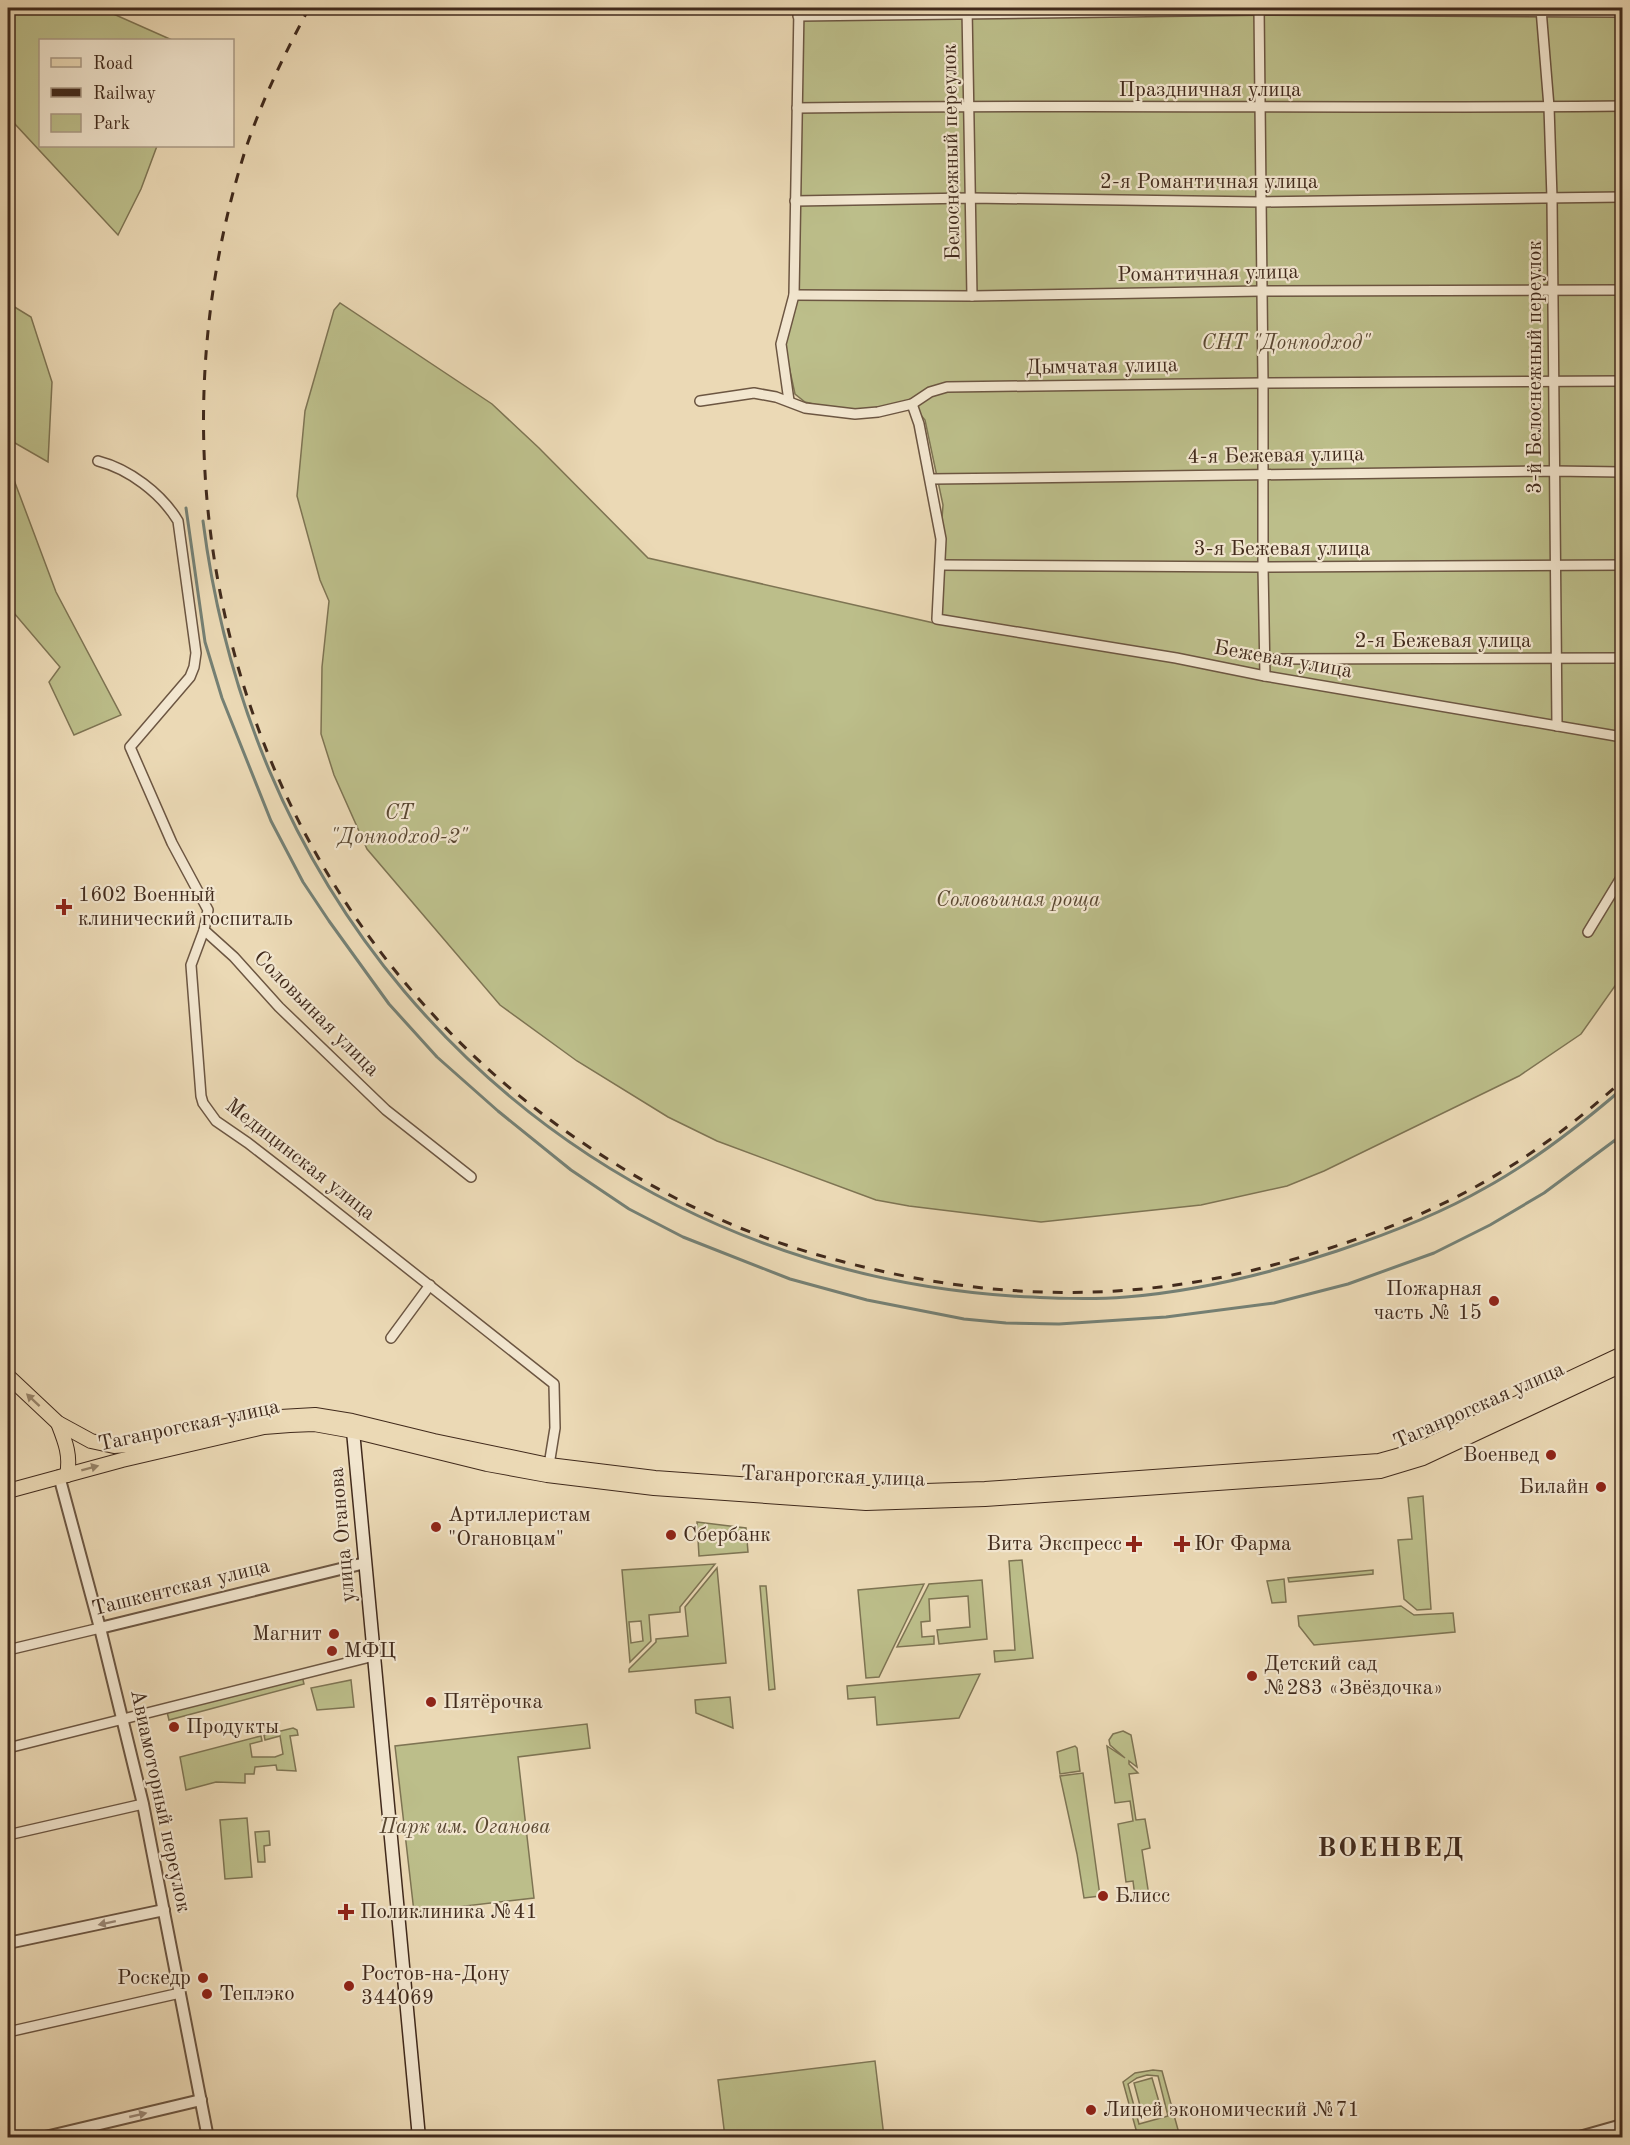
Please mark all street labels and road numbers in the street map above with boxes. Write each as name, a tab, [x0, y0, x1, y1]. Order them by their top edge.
street label: Белоснежный переулок	[940, 43, 964, 261]
street label: Праздничная улица	[1119, 80, 1301, 101]
street label: 2-я Романтичная улица	[1100, 172, 1318, 193]
street label: 3-й Белоснежный переулок	[1525, 240, 1546, 494]
street label: Романтичная улица	[1117, 262, 1299, 286]
street label: Дымчатая улица	[1026, 355, 1178, 379]
street label: 4-я Бежевая улица	[1187, 444, 1365, 468]
street label: 3-я Бежевая улица	[1194, 539, 1371, 560]
street label: 2-я Бежевая улица	[1355, 631, 1532, 652]
street label: Бежевая улица	[1212, 637, 1354, 683]
street label: Соловьиная улица	[249, 947, 383, 1081]
street label: Медицинская улица	[221, 1095, 379, 1225]
street label: Таганрогская улица	[1390, 1359, 1568, 1453]
street label: Таганрогская улица	[97, 1397, 281, 1455]
street label: Таганрогская улица	[740, 1463, 926, 1491]
street label: улица Оганова	[327, 1467, 359, 1603]
street label: Ташкентская улица	[90, 1556, 272, 1620]
street label: Авиамоторный переулок	[126, 1688, 194, 1915]

